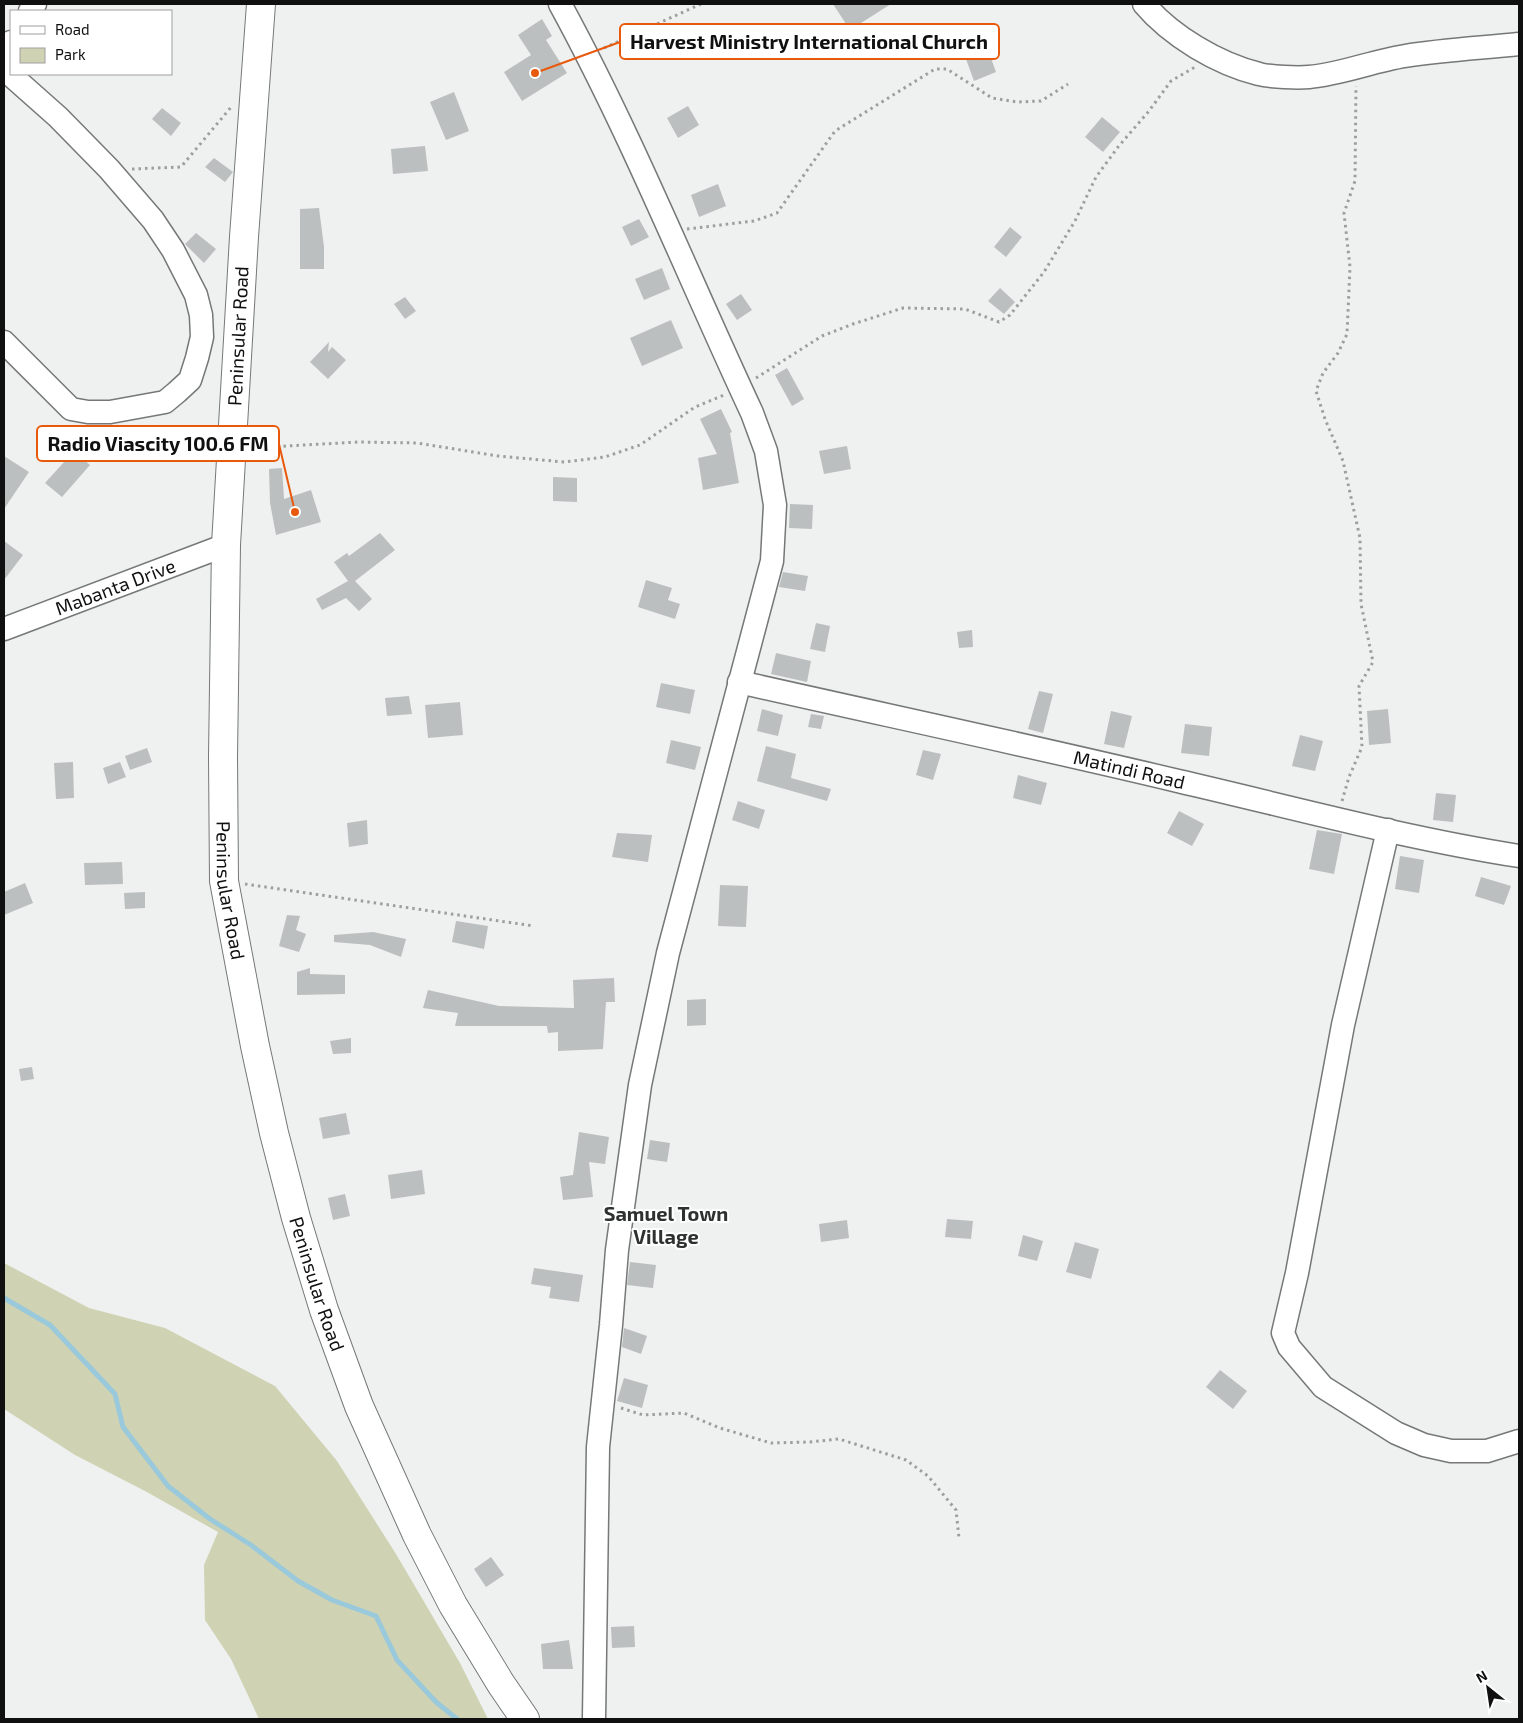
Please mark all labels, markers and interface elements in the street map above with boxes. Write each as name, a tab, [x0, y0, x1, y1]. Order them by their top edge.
legend	[10, 10, 172, 75]
text: Road	[55, 20, 90, 38]
callout: Harvest Ministry International Church	[620, 24, 999, 59]
text: Harvest Ministry International Church	[630, 29, 988, 54]
text: Park	[55, 45, 86, 63]
street label: Peninsular Road	[222, 266, 253, 406]
callout: Radio Viascity 100.6 FM	[37, 426, 279, 461]
text: Radio Viascity 100.6 FM	[47, 431, 269, 456]
street label: Mabanta Drive	[52, 553, 178, 620]
street label: Matindi Road	[1071, 745, 1187, 793]
street label: Peninsular Road	[213, 821, 251, 961]
district label: Samuel Town Village	[604, 1201, 728, 1248]
street label: Peninsular Road	[285, 1214, 350, 1354]
north arrow	[1463, 1663, 1513, 1713]
text: N	[1473, 1666, 1490, 1686]

